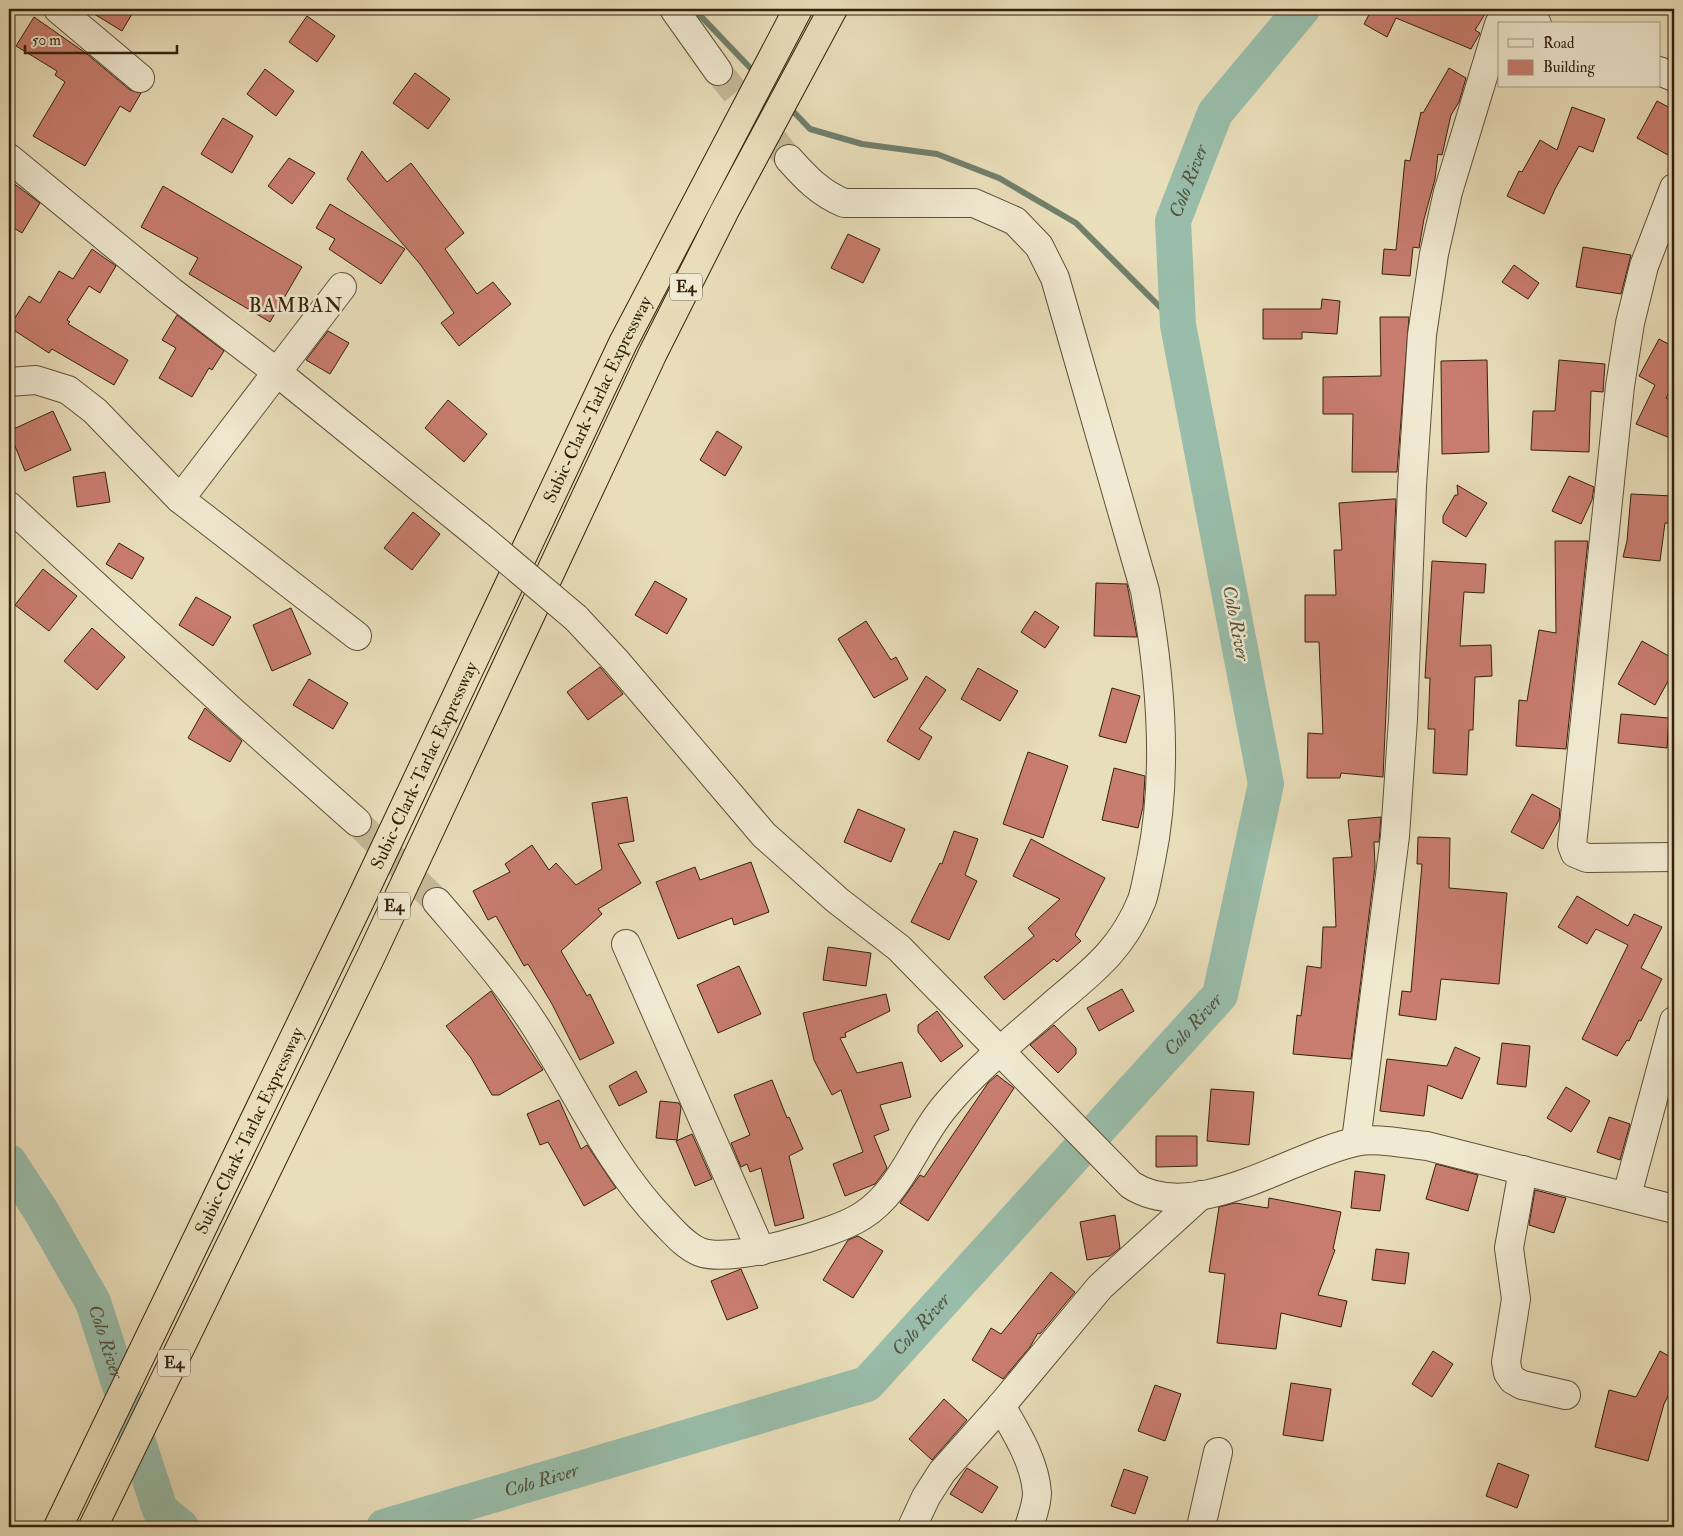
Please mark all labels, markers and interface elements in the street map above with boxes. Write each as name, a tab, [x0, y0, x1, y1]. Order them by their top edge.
scale bar	[25, 22, 178, 54]
legend	[1498, 22, 1660, 88]
text: 50 m	[32, 31, 61, 50]
text: Road	[1543, 34, 1575, 53]
text: Building	[1543, 58, 1595, 77]
water label: Colo River	[1163, 141, 1214, 221]
road number: E4	[670, 274, 702, 300]
street label: Subic-Clark-Tarlac Expressway	[538, 291, 658, 507]
district label: BAMBAN	[249, 293, 343, 318]
water label: Colo River	[1217, 583, 1255, 664]
street label: Subic-Clark-Tarlac Expressway	[365, 657, 483, 873]
road number: E4	[378, 892, 410, 919]
water label: Colo River	[1159, 988, 1228, 1061]
street label: Subic-Clark-Tarlac Expressway	[190, 1023, 309, 1238]
water label: Colo River	[886, 1288, 956, 1361]
water label: Colo River	[83, 1302, 129, 1383]
road number: E4	[158, 1350, 190, 1376]
water label: Colo River	[501, 1458, 582, 1503]

